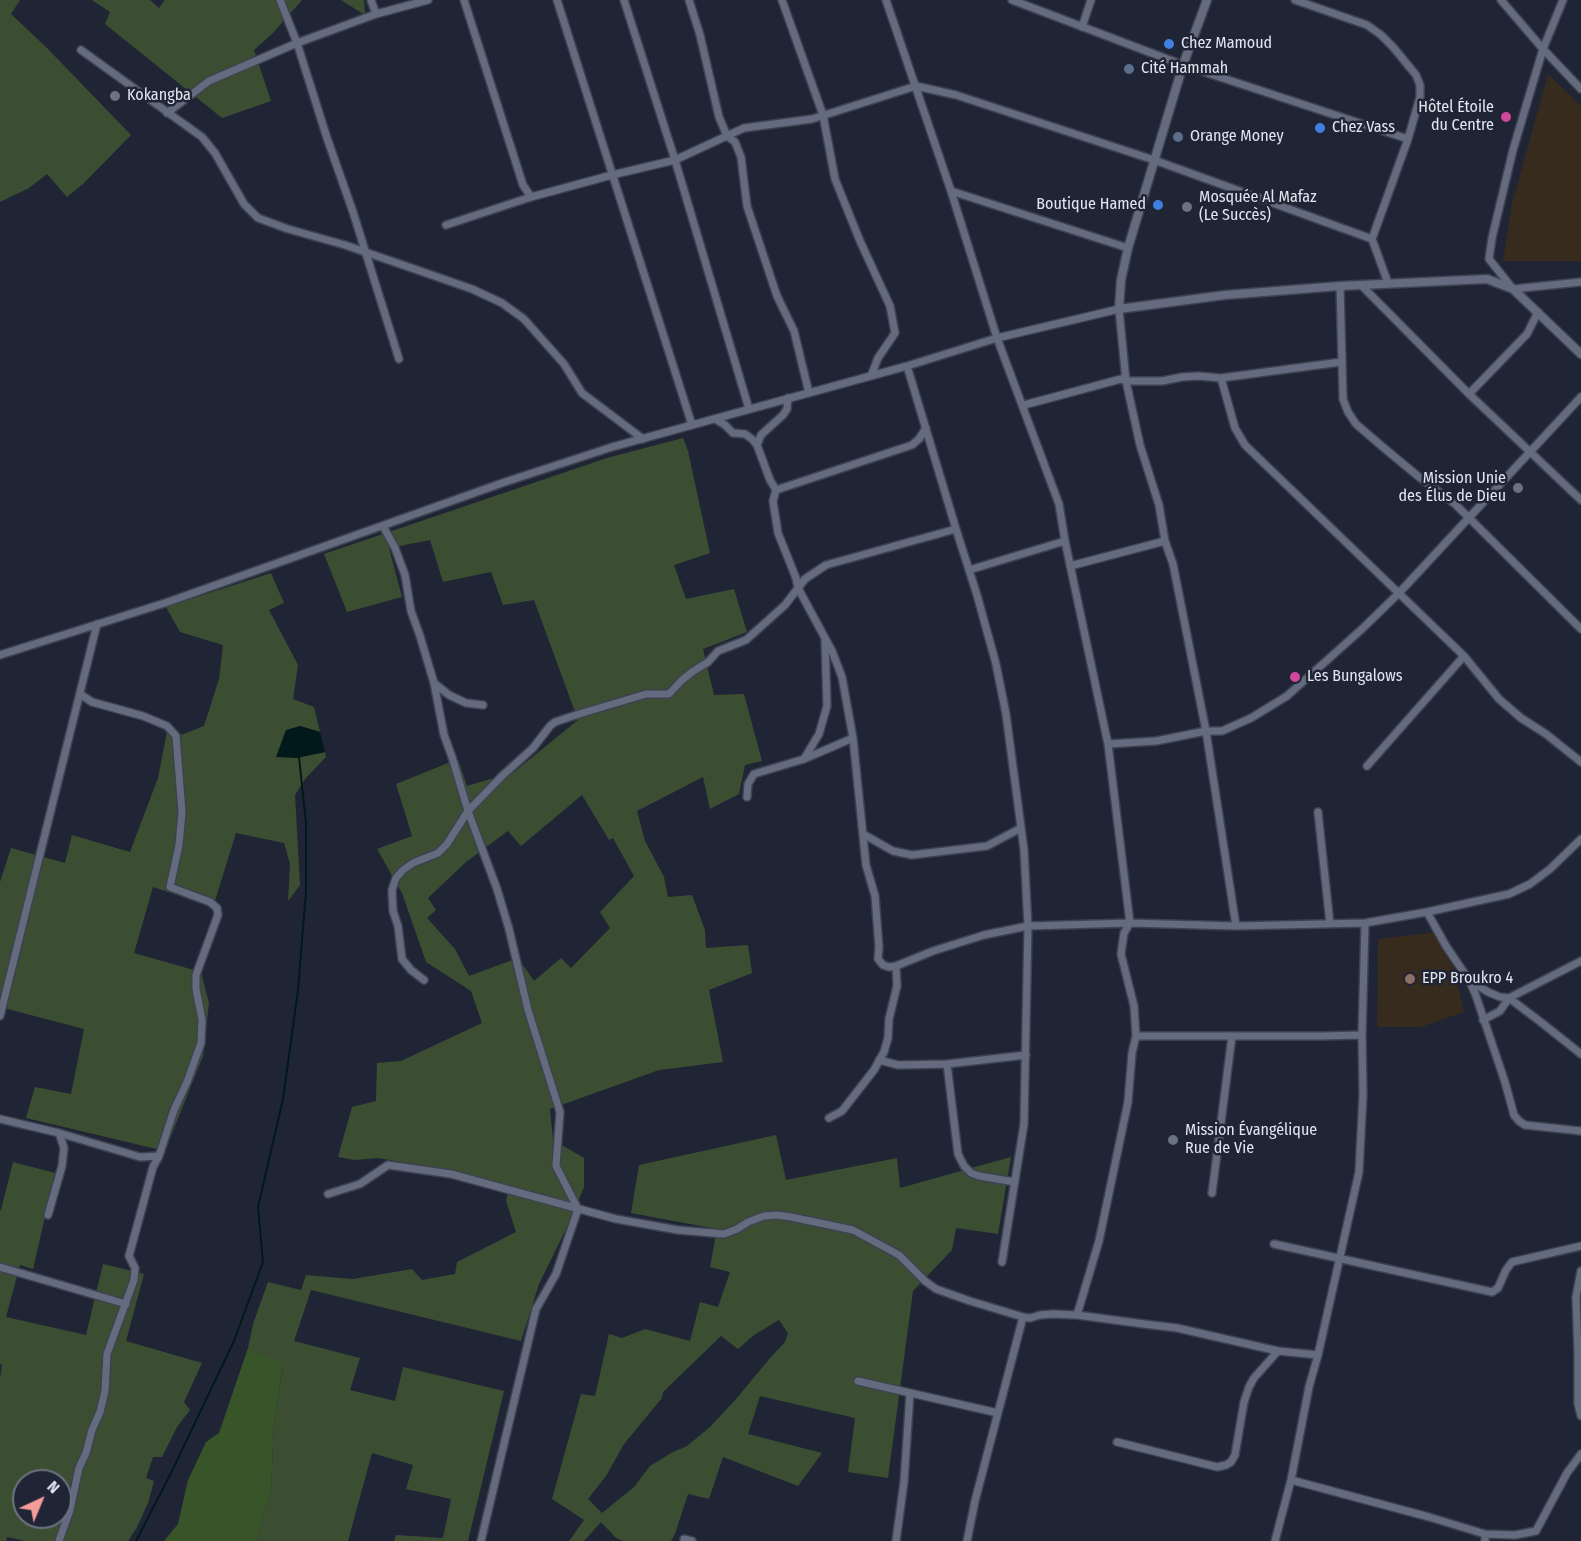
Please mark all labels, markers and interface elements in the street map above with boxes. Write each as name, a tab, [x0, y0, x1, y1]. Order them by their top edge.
place label: Chez Mamoud	[1181, 34, 1272, 54]
marker: Chez Mamoud	[1162, 37, 1176, 51]
place label: Cité Hammah	[1141, 59, 1228, 79]
marker: Cité Hammah	[1122, 62, 1136, 76]
place label: Kokangba	[127, 86, 191, 106]
marker: Kokangba	[108, 89, 122, 103]
place label: Hôtel Étoile du Centre	[1418, 98, 1494, 136]
marker: Hôtel Étoile du Centre	[1499, 110, 1513, 124]
place label: Chez Vass	[1332, 118, 1395, 138]
marker: Chez Vass	[1313, 121, 1327, 135]
place label: Orange Money	[1190, 127, 1284, 147]
marker: Orange Money	[1171, 130, 1185, 144]
place label: Mosquée Al Mafaz (Le Succès)	[1199, 188, 1316, 226]
place label: Boutique Hamed	[1036, 195, 1146, 215]
marker: Boutique Hamed	[1151, 198, 1165, 212]
marker: Mosquée Al Mafaz (Le Succès)	[1180, 200, 1194, 214]
place label: Mission Unie des Élus de Dieu	[1399, 469, 1506, 507]
marker: Mission Unie des Élus de Dieu	[1511, 481, 1525, 495]
place label: Les Bungalows	[1307, 667, 1403, 687]
marker: Les Bungalows	[1288, 670, 1302, 684]
place label: EPP Broukro 4	[1422, 969, 1513, 989]
marker: EPP Broukro 4	[1403, 972, 1417, 986]
place label: Mission Évangélique Rue de Vie	[1185, 1121, 1317, 1159]
marker: Mission Évangélique Rue de Vie	[1166, 1133, 1180, 1147]
north arrow	[12, 1469, 72, 1529]
text: N	[43, 1477, 64, 1497]

